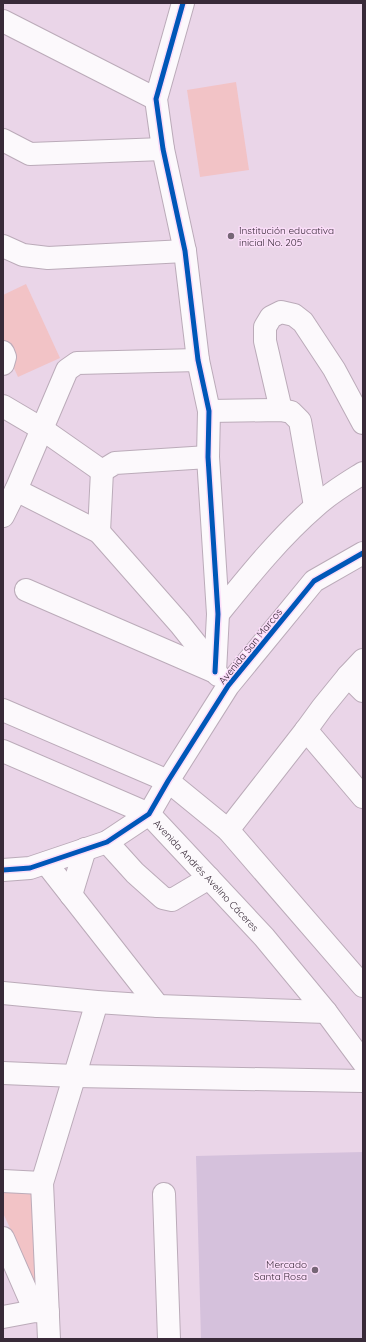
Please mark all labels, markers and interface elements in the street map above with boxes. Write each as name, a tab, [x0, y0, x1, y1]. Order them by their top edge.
place label: Institución educativa inicial No. 205	[239, 224, 334, 249]
marker: Institución educativa inicial No. 205	[226, 231, 236, 241]
street label: Avenida San Marcos	[216, 605, 285, 687]
street label: Avenida Andrés Avelino Cáceres	[151, 817, 262, 935]
place label: Mercado Santa Rosa	[254, 1258, 307, 1283]
marker: Mercado Santa Rosa	[310, 1265, 320, 1275]

